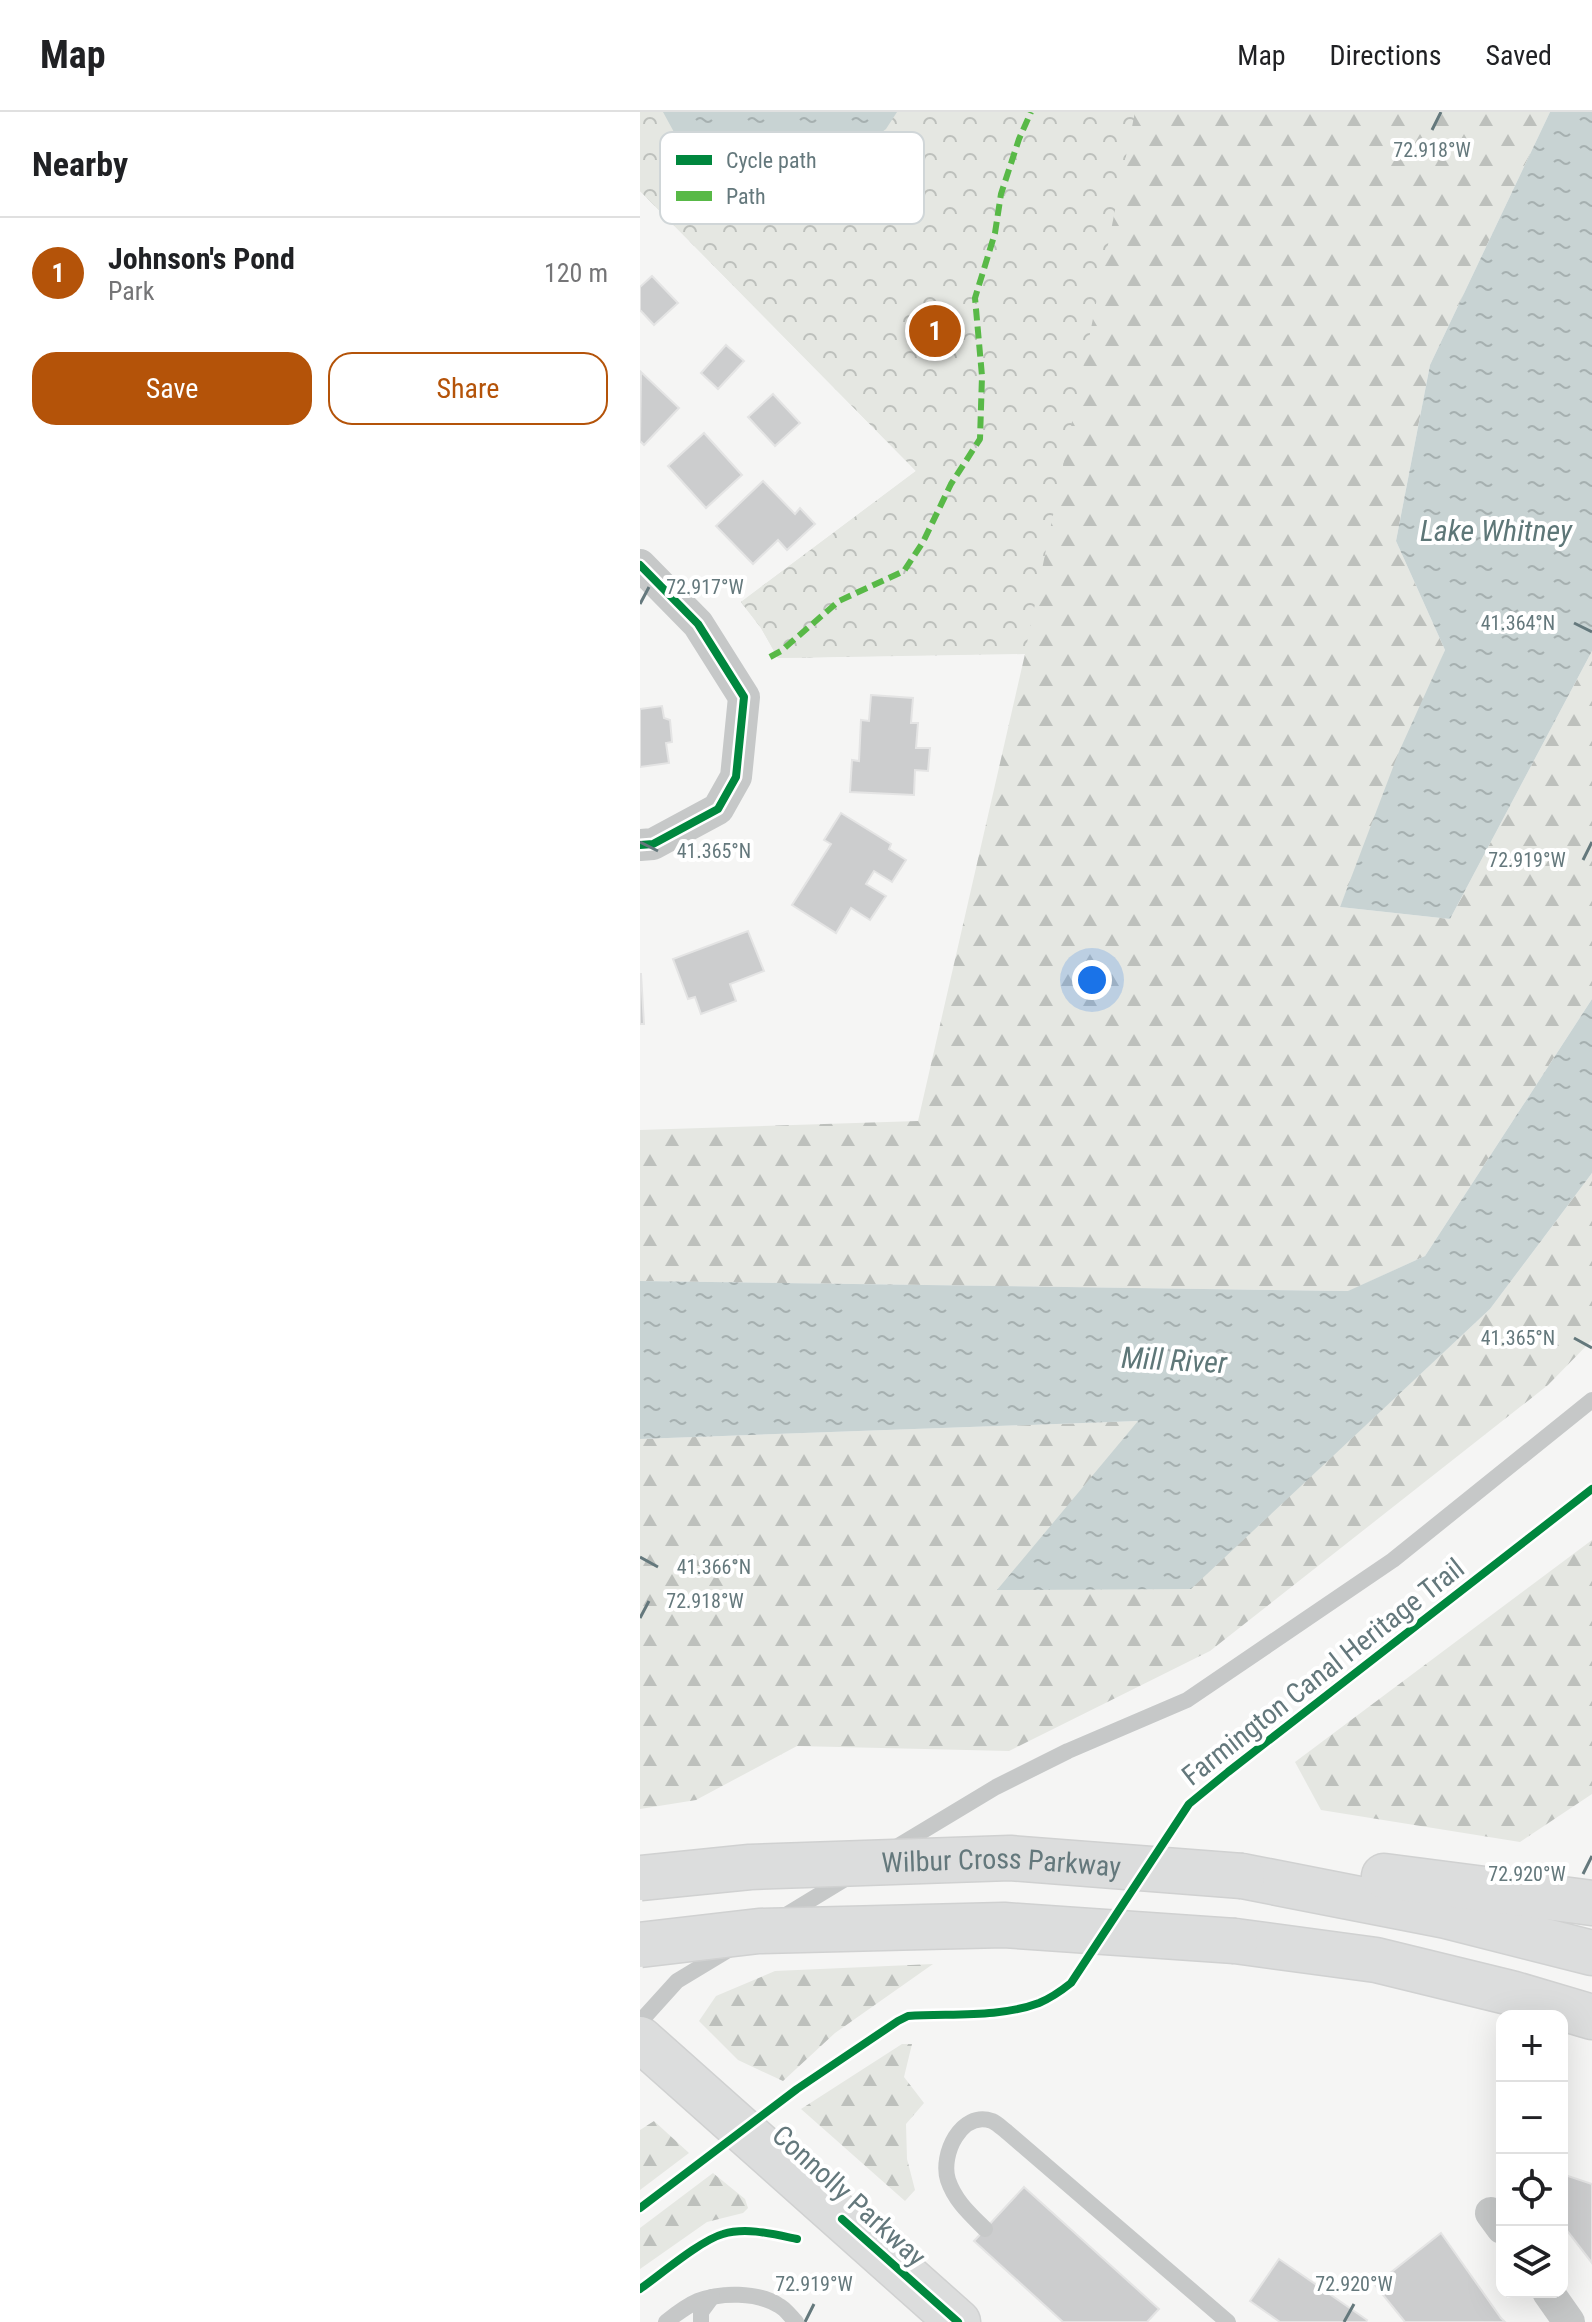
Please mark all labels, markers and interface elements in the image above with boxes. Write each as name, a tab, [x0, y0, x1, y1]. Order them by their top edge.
text: Map	[40, 33, 106, 77]
text: Map	[1237, 39, 1286, 72]
text: Directions	[1330, 39, 1441, 72]
text: Saved	[1485, 39, 1552, 72]
legend	[660, 132, 924, 224]
text: 72.918°W	[1393, 138, 1471, 162]
text: Nearby	[32, 144, 128, 184]
text: Cycle path	[726, 148, 817, 173]
text: Path	[726, 184, 766, 209]
text: Johnson's Pond	[108, 241, 295, 276]
text: 1	[51, 258, 65, 288]
text: 120 m	[544, 258, 608, 288]
text: Park	[108, 276, 154, 306]
pin: 1	[909, 301, 961, 361]
button: Save	[32, 352, 312, 425]
button: Share	[328, 352, 608, 425]
water label: Lake Whitney	[1420, 513, 1573, 548]
text: 72.917°W	[666, 575, 744, 599]
text: 41.364°N	[1481, 611, 1555, 635]
text: 41.365°N	[677, 839, 751, 863]
text: 72.919°W	[1488, 848, 1566, 872]
your location	[1072, 960, 1112, 1000]
text: 41.365°N	[1481, 1326, 1555, 1350]
water label: Mill River	[1120, 1340, 1229, 1380]
street label: Farmington Canal Heritage Trail	[1175, 1552, 1471, 1792]
text: 41.366°N	[677, 1555, 751, 1579]
text: 72.918°W	[666, 1589, 744, 1613]
street label: Wilbur Cross Parkway	[881, 1841, 1122, 1883]
text: 72.920°W	[1488, 1862, 1566, 1886]
map controls	[1496, 2010, 1568, 2298]
button: +	[1496, 2010, 1568, 2082]
button: −	[1496, 2082, 1568, 2154]
street label: Connolly Parkway	[765, 2118, 933, 2274]
button: locate	[1496, 2154, 1568, 2226]
button: layers	[1496, 2226, 1568, 2298]
text: 72.919°W	[775, 2272, 853, 2296]
text: 72.920°W	[1315, 2272, 1393, 2296]

